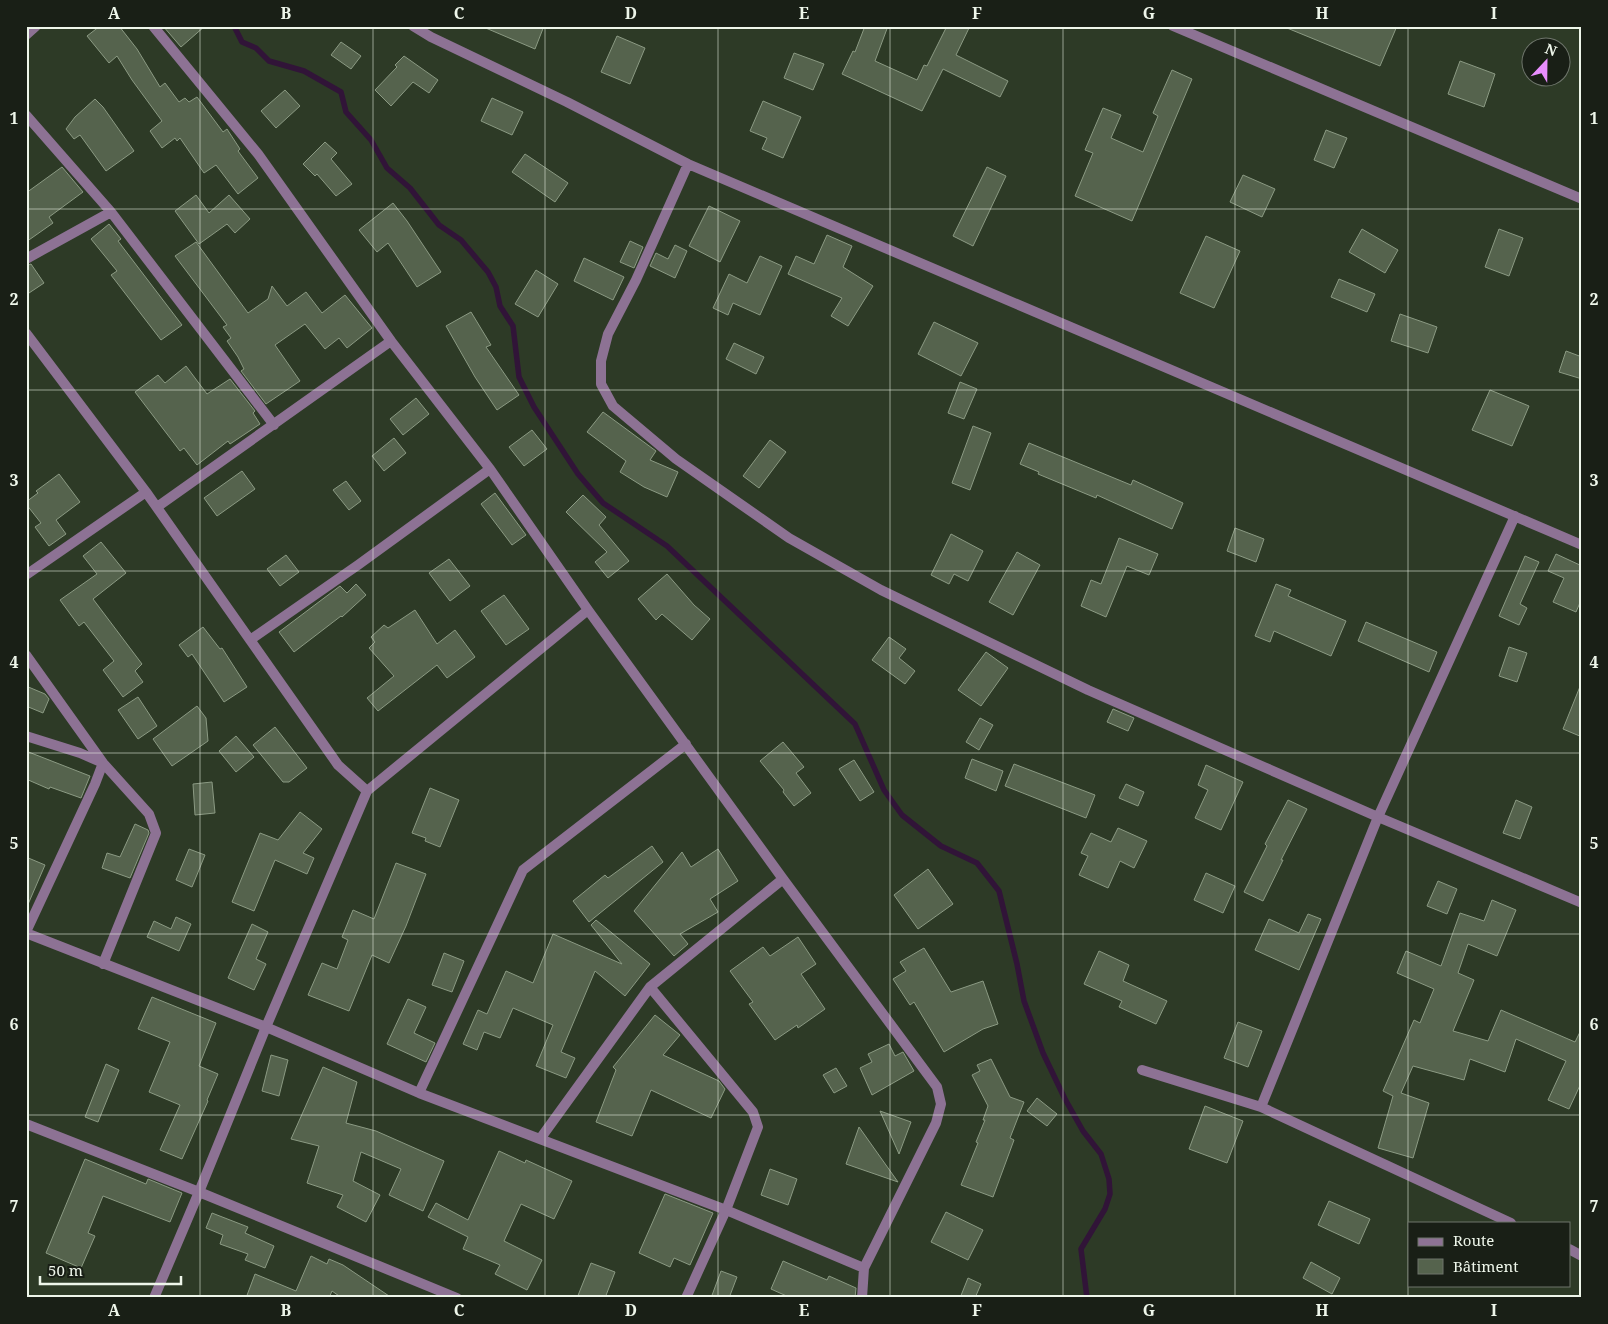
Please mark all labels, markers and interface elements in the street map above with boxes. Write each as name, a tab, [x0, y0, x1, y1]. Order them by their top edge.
text: A	[108, 2, 121, 24]
text: B	[281, 2, 292, 24]
text: C	[454, 2, 465, 24]
text: D	[625, 2, 637, 24]
text: E	[799, 2, 809, 24]
text: F	[972, 2, 982, 24]
text: G	[1143, 2, 1155, 24]
text: H	[1315, 2, 1329, 24]
text: I	[1491, 2, 1497, 24]
north arrow	[1520, 38, 1570, 88]
text: N	[1542, 39, 1560, 60]
text: 1	[9, 107, 19, 129]
text: 1	[1589, 107, 1599, 129]
text: 2	[9, 288, 19, 310]
text: 2	[1589, 288, 1599, 310]
text: 3	[9, 469, 19, 491]
text: 3	[1589, 469, 1599, 491]
text: 4	[9, 651, 19, 673]
text: 4	[1589, 651, 1599, 673]
text: 5	[9, 832, 19, 854]
text: 5	[1589, 832, 1599, 854]
text: 6	[9, 1013, 19, 1035]
text: 6	[1589, 1013, 1599, 1035]
text: 7	[9, 1195, 19, 1217]
text: 7	[1589, 1195, 1599, 1217]
legend	[1408, 1222, 1570, 1286]
text: Route	[1453, 1230, 1494, 1250]
scale bar	[40, 1254, 181, 1286]
text: Bâtiment	[1453, 1256, 1519, 1276]
text: 50 m	[48, 1260, 83, 1280]
text: A	[108, 1299, 121, 1321]
text: B	[281, 1299, 292, 1321]
text: C	[454, 1299, 465, 1321]
text: D	[625, 1299, 637, 1321]
text: E	[799, 1299, 809, 1321]
text: F	[972, 1299, 982, 1321]
text: G	[1143, 1299, 1155, 1321]
text: H	[1315, 1299, 1329, 1321]
text: I	[1491, 1299, 1497, 1321]

